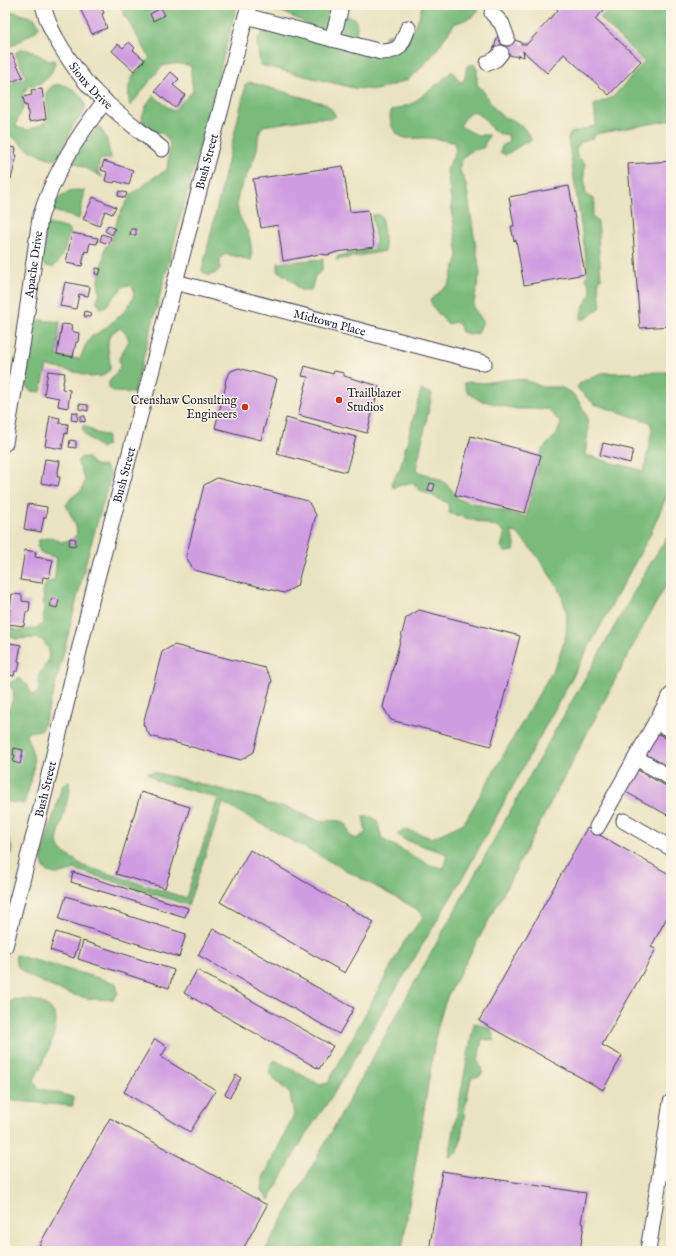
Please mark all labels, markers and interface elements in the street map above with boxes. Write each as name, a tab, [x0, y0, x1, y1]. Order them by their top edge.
street label: Sioux Drive	[65, 60, 116, 113]
street label: Bush Street	[193, 132, 222, 191]
street label: Apache Drive	[22, 229, 46, 300]
street label: Midtown Place	[292, 306, 368, 340]
place label: Trailblazer Studios	[347, 386, 402, 415]
place label: Crenshaw Consulting Engineers	[131, 393, 237, 422]
marker: Trailblazer Studios	[334, 395, 344, 405]
marker: Crenshaw Consulting Engineers	[240, 402, 250, 412]
street label: Bush Street	[110, 445, 139, 505]
street label: Bush Street	[32, 760, 60, 819]

